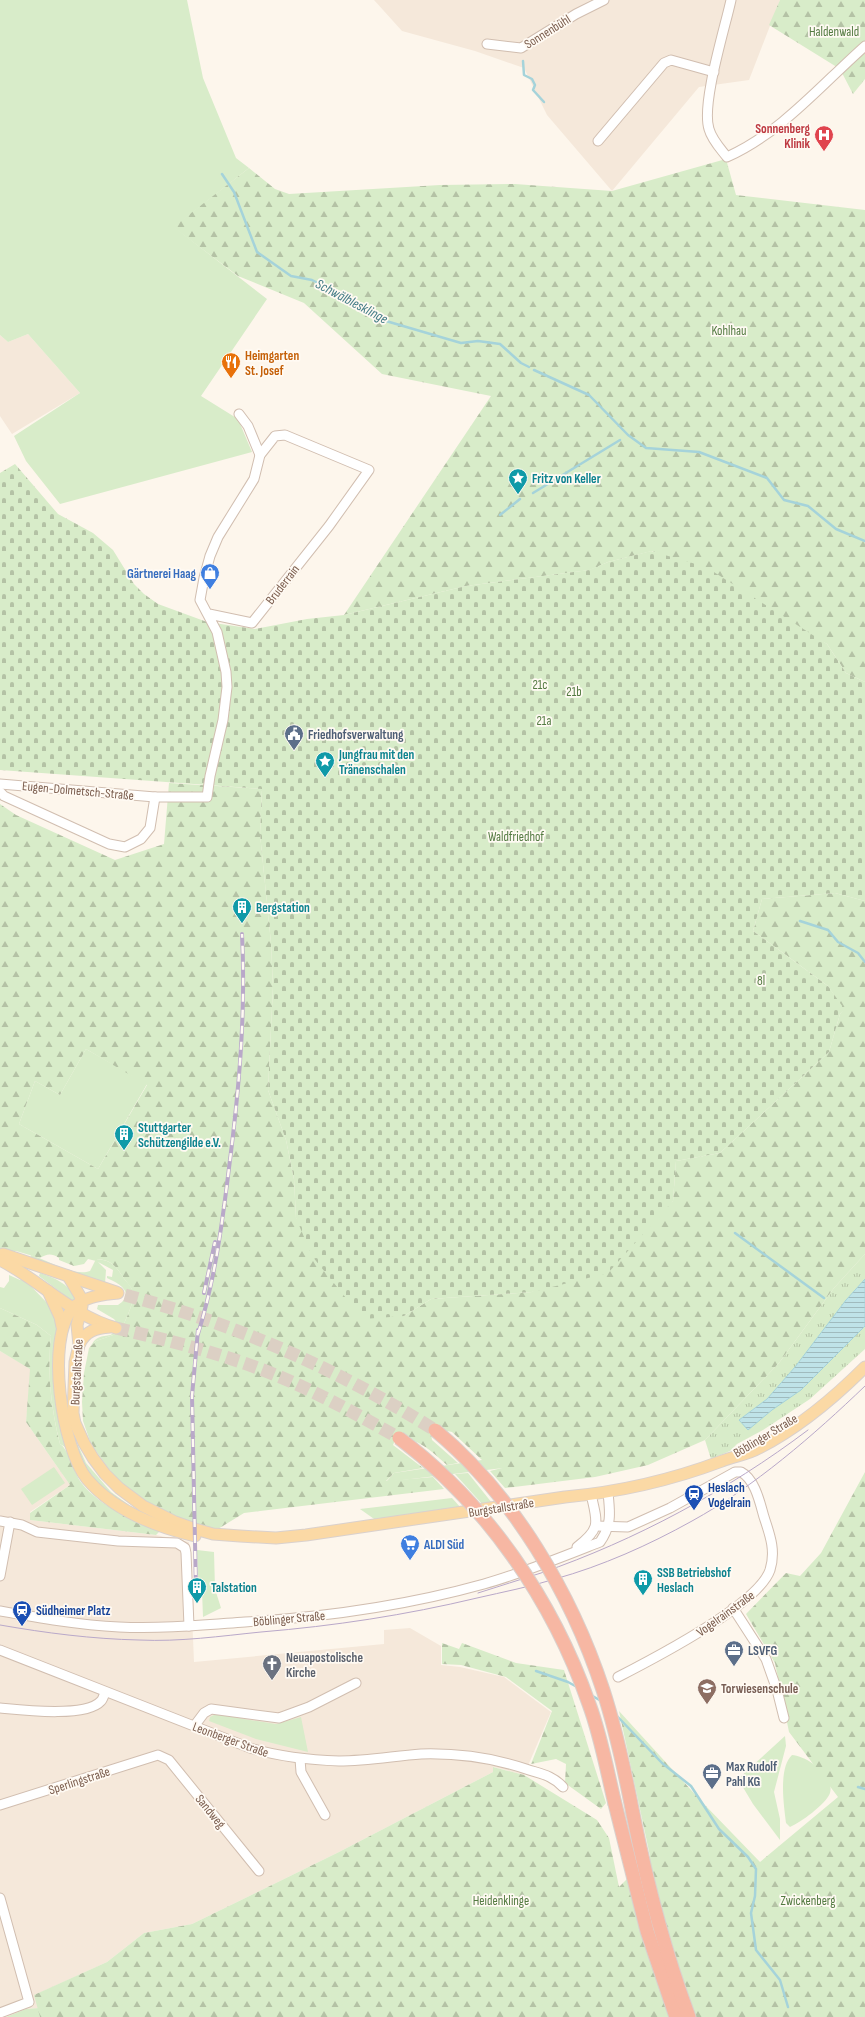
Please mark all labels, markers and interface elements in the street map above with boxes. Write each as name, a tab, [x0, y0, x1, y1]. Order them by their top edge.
street label: Sonnenbühl	[521, 11, 574, 52]
park label: Haldenwald	[809, 24, 859, 40]
place label: Sonnenberg Klinik	[755, 121, 811, 152]
hospital icon: Sonnenberg Klinik	[813, 124, 835, 152]
water label: Schwälblesklinge	[313, 275, 391, 328]
park label: Kohlhau	[711, 323, 747, 339]
place label: Heimgarten St. Josef	[245, 348, 299, 379]
restaurant icon: Heimgarten St. Josef	[220, 351, 242, 379]
place icon: Fritz von Keller	[507, 467, 529, 495]
place label: Fritz von Keller	[532, 471, 601, 487]
shop icon: Gärtnerei Haag	[199, 562, 221, 590]
street label: Bruderrain	[262, 562, 303, 608]
place label: Gärtnerei Haag	[127, 566, 197, 582]
park label: 21c	[532, 677, 548, 693]
park label: 21b	[566, 684, 582, 700]
park label: 21a	[536, 713, 552, 729]
public building icon: Friedhofsverwaltung	[283, 723, 305, 751]
place label: Friedhofsverwaltung	[308, 727, 404, 743]
place label: Jungfrau mit den Tränenschalen	[338, 747, 415, 778]
place icon: Jungfrau mit den Tränenschalen	[314, 750, 336, 778]
street label: Eugen-Dolmetsch-Straße	[21, 778, 134, 804]
park label: Waldfriedhof	[488, 829, 544, 845]
building icon: Bergstation	[231, 896, 253, 924]
place label: Bergstation	[256, 900, 310, 916]
park label: 8l	[757, 973, 765, 989]
place label: Stuttgarter Schützengilde e.V.	[138, 1120, 221, 1151]
building icon: Stuttgarter Schützengilde e.V.	[113, 1123, 135, 1151]
street label: Burgstallstraße	[67, 1339, 87, 1405]
street label: Böblinger Straße	[730, 1410, 801, 1461]
place label: Heslach Vogelrain	[708, 1480, 751, 1511]
station icon: Heslach Vogelrain	[683, 1483, 705, 1511]
street label: Burgstallstraße	[467, 1495, 535, 1521]
supermarket icon: ALDI Süd	[399, 1533, 421, 1561]
place label: ALDI Süd	[423, 1537, 464, 1553]
place label: SSB Betriebshof Heslach	[657, 1565, 732, 1596]
building icon: SSB Betriebshof Heslach	[632, 1568, 654, 1596]
building icon: Talstation	[186, 1576, 208, 1604]
place label: Talstation	[211, 1580, 257, 1596]
street label: Vogelrainstraße	[693, 1587, 758, 1640]
station icon: Südheimer Platz	[11, 1599, 33, 1627]
place label: Südheimer Platz	[36, 1603, 111, 1619]
street label: Böblinger Straße	[252, 1608, 326, 1630]
office icon: LSVFG	[723, 1639, 745, 1667]
place label: LSVFG	[748, 1643, 778, 1659]
place label: Neuapostolische Kirche	[286, 1650, 363, 1681]
church icon: Neuapostolische Kirche	[261, 1653, 283, 1681]
school or university icon: Torwiesenschule	[696, 1677, 718, 1705]
place label: Torwiesenschule	[721, 1681, 799, 1697]
street label: Leonberger Straße	[190, 1719, 271, 1761]
place label: Max Rudolf Pahl KG	[726, 1759, 778, 1790]
office icon: Max Rudolf Pahl KG	[701, 1762, 723, 1790]
street label: Sperlingstraße	[47, 1764, 112, 1798]
street label: Sandweg	[192, 1791, 229, 1832]
park label: Heidenklinge	[473, 1893, 529, 1909]
park label: Zwickenberg	[781, 1893, 835, 1909]

